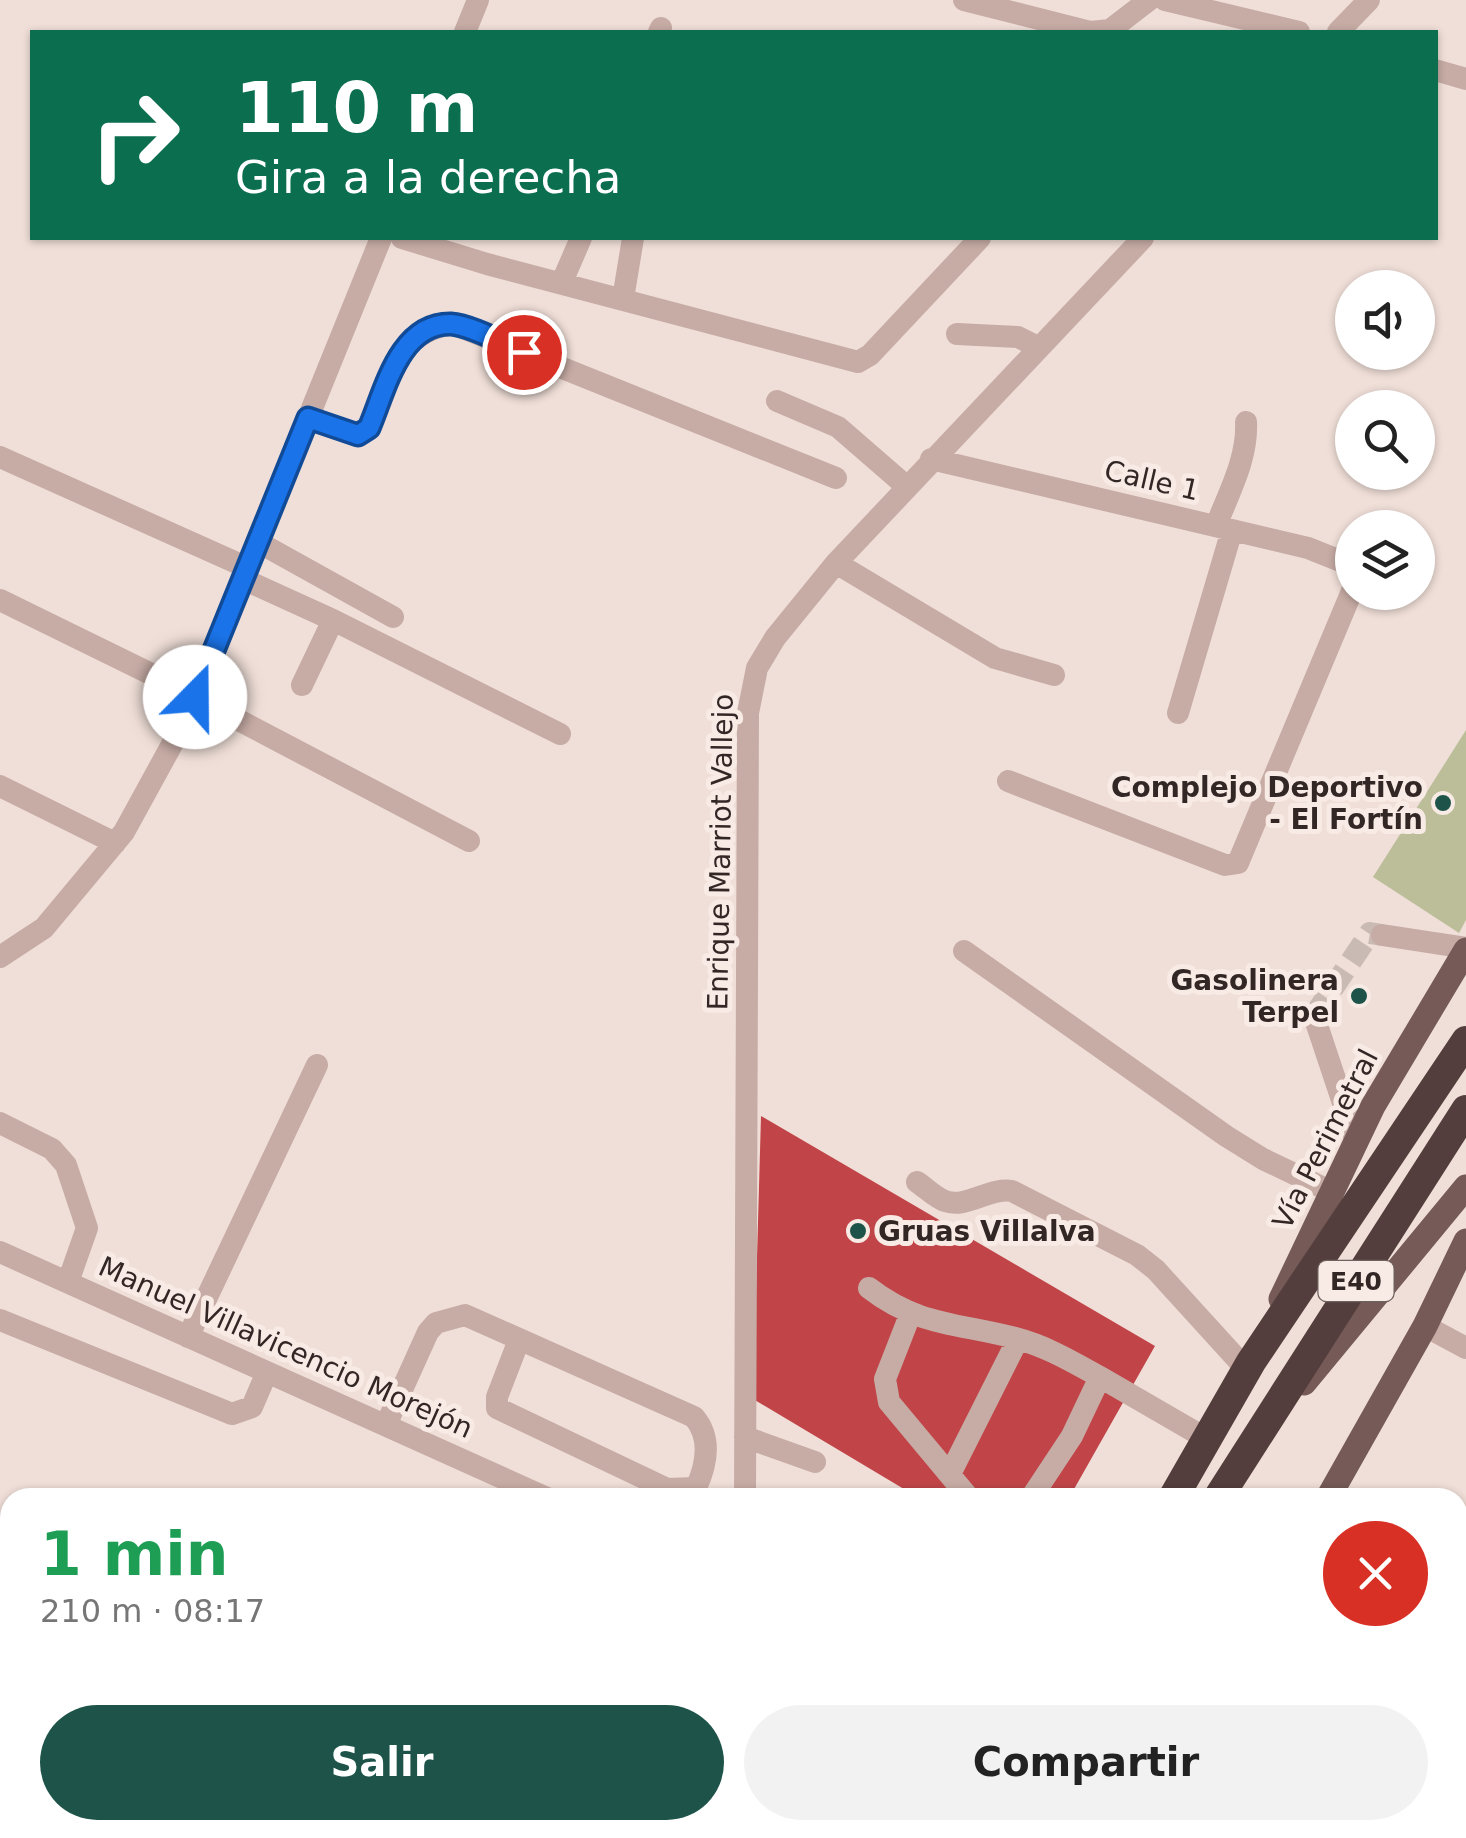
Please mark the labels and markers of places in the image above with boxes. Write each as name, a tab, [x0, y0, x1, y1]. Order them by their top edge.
pin	[482, 310, 567, 395]
place label: Complejo Deportivo - El Fortín	[1111, 771, 1423, 836]
marker: Complejo Deportivo - El Fortín	[1432, 792, 1454, 814]
place label: Gasolinera Terpel	[1170, 964, 1339, 1029]
marker: Gasolinera Terpel	[1348, 985, 1370, 1007]
place label: Gruas Villalva	[878, 1215, 1096, 1248]
marker: Gruas Villalva	[847, 1220, 869, 1242]

